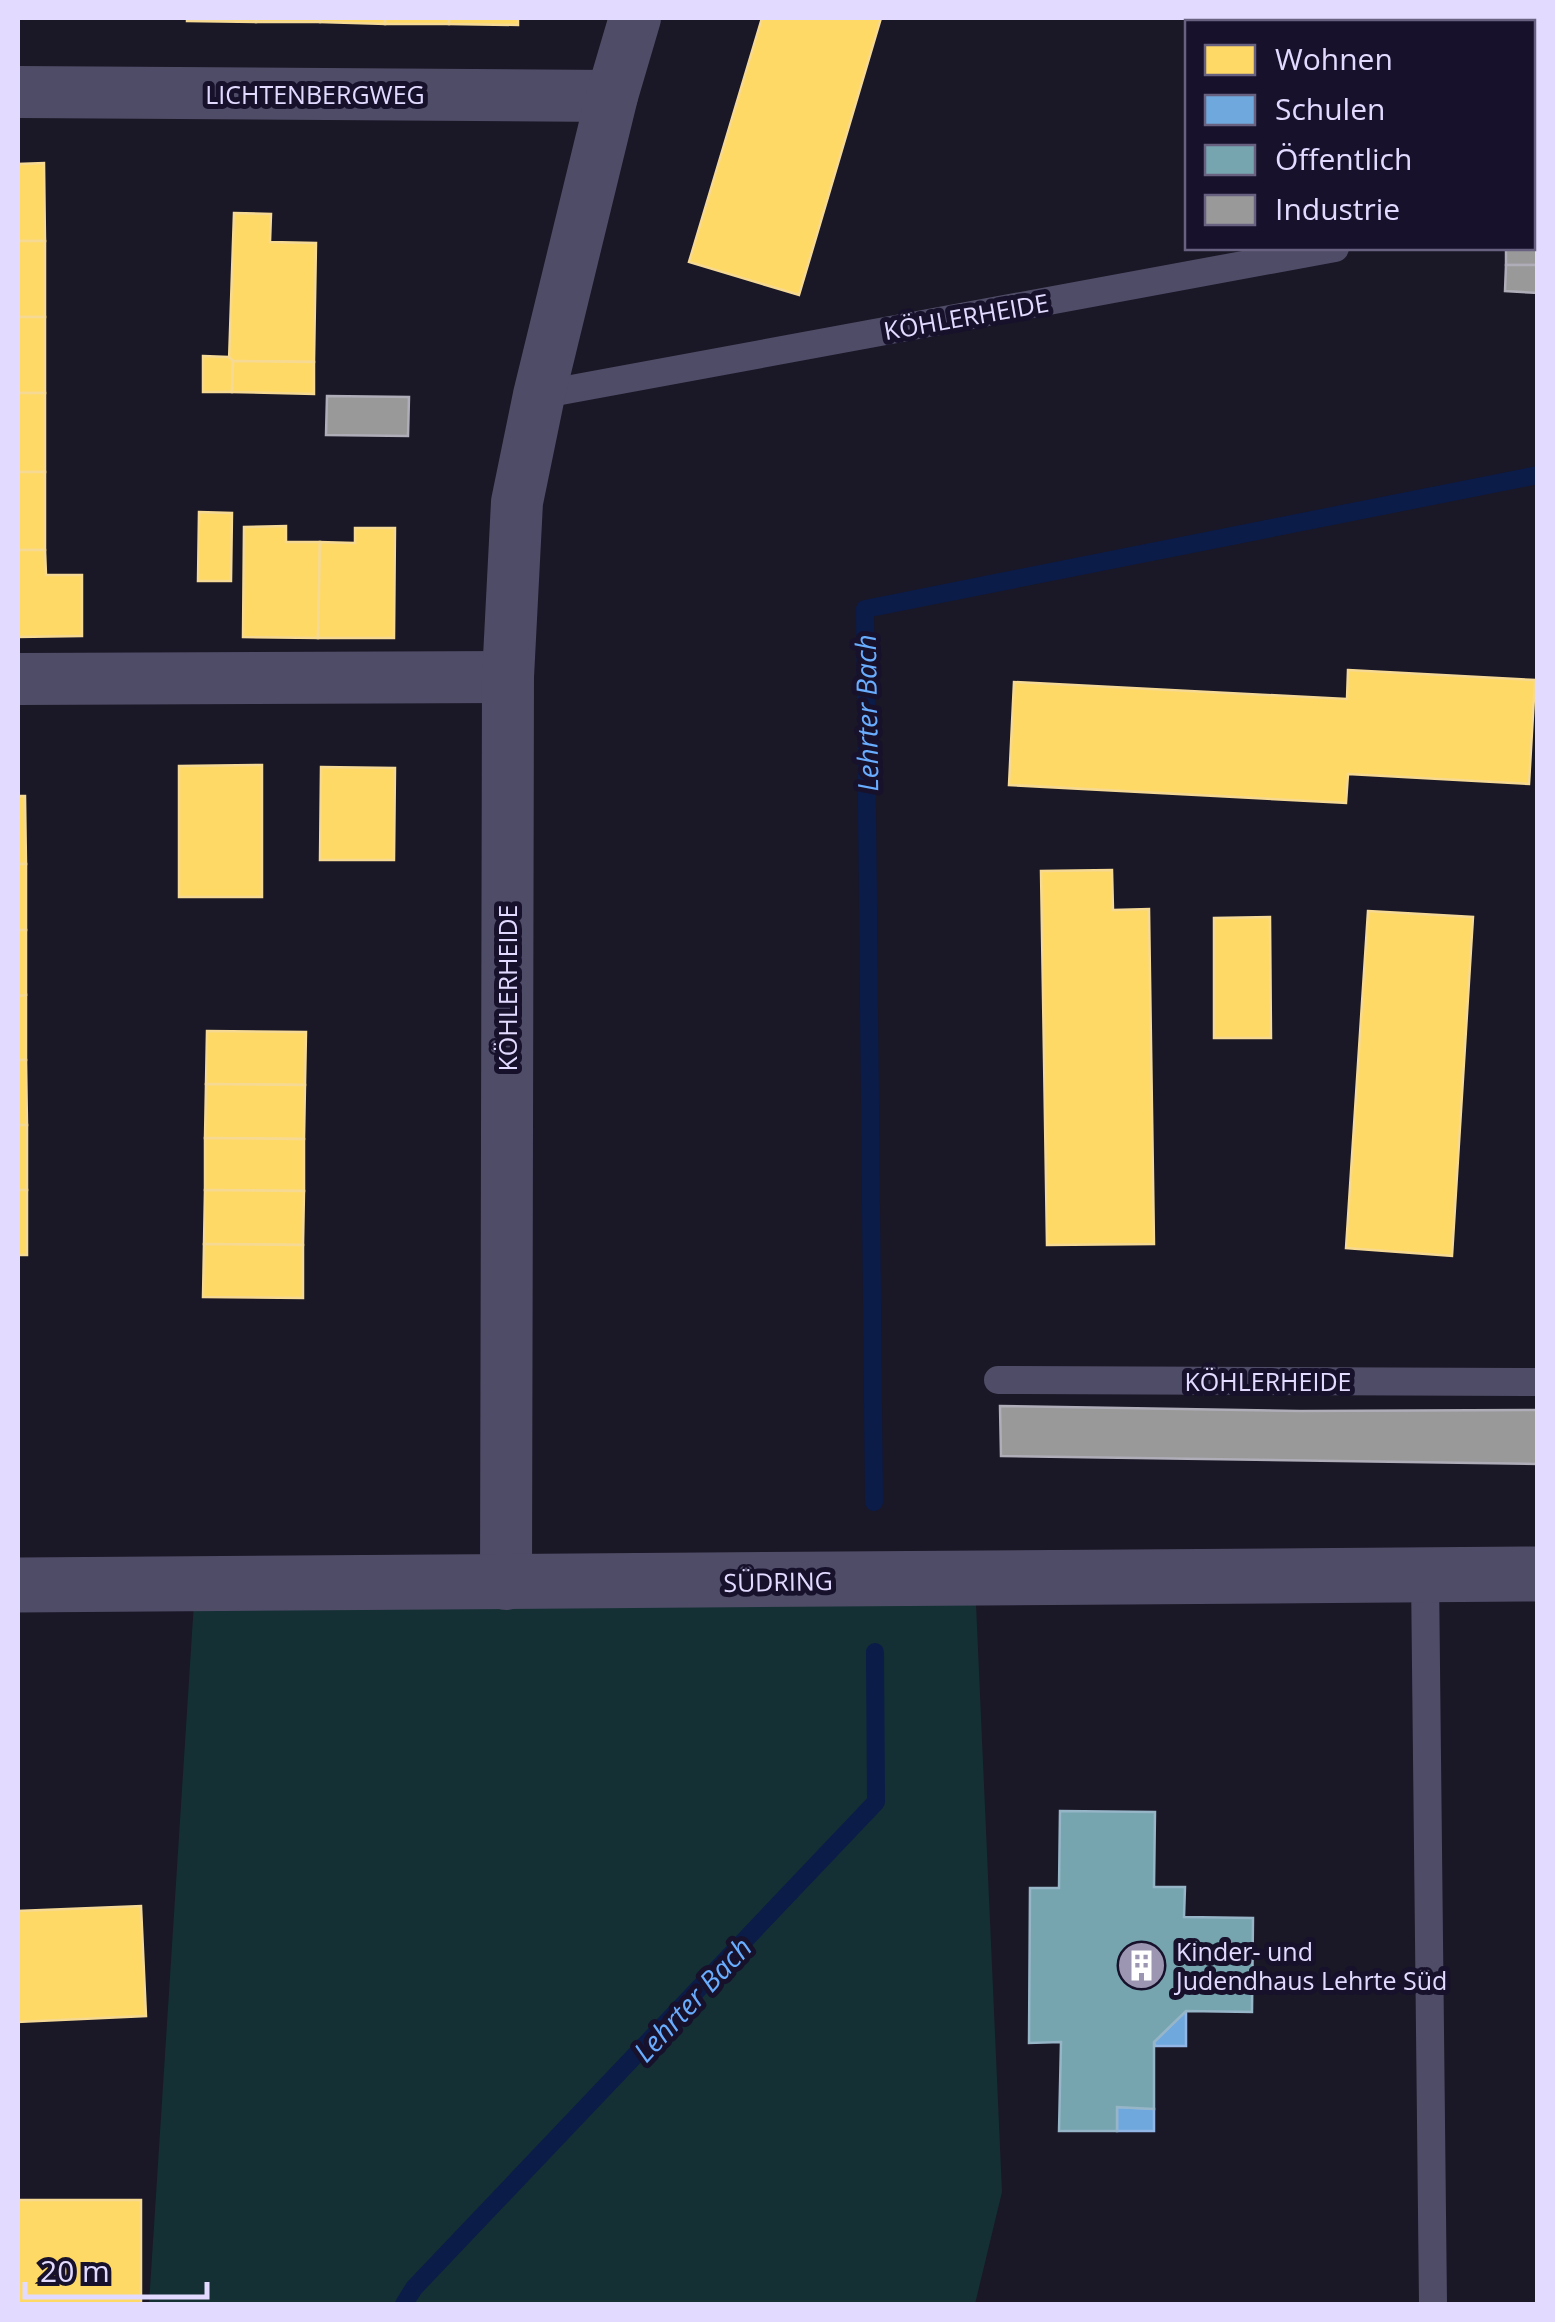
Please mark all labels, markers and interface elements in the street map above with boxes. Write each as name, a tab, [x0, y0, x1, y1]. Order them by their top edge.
legend	[1185, 20, 1535, 250]
text: Wohnen	[1275, 38, 1393, 79]
street label: LICHTENBERGWEG	[205, 77, 425, 111]
text: Schulen	[1275, 88, 1385, 129]
text: Öffentlich	[1275, 138, 1412, 179]
text: Industrie	[1275, 188, 1400, 229]
street label: KÖHLERHEIDE	[881, 285, 1051, 347]
water label: Lehrter Bach	[846, 634, 886, 792]
street label: KÖHLERHEIDE	[490, 905, 524, 1071]
street label: KÖHLERHEIDE	[1185, 1364, 1351, 1398]
street label: SÜDRING	[723, 1563, 833, 1599]
water label: Lehrter Bach	[624, 1928, 760, 2070]
place label: Kinder- und Judendhaus Lehrte Süd	[1174, 1934, 1447, 1997]
building icon: Kinder- und Judendhaus Lehrte Süd	[1115, 1939, 1167, 1991]
scale bar	[25, 2237, 208, 2299]
text: 20 m	[40, 2250, 110, 2291]

